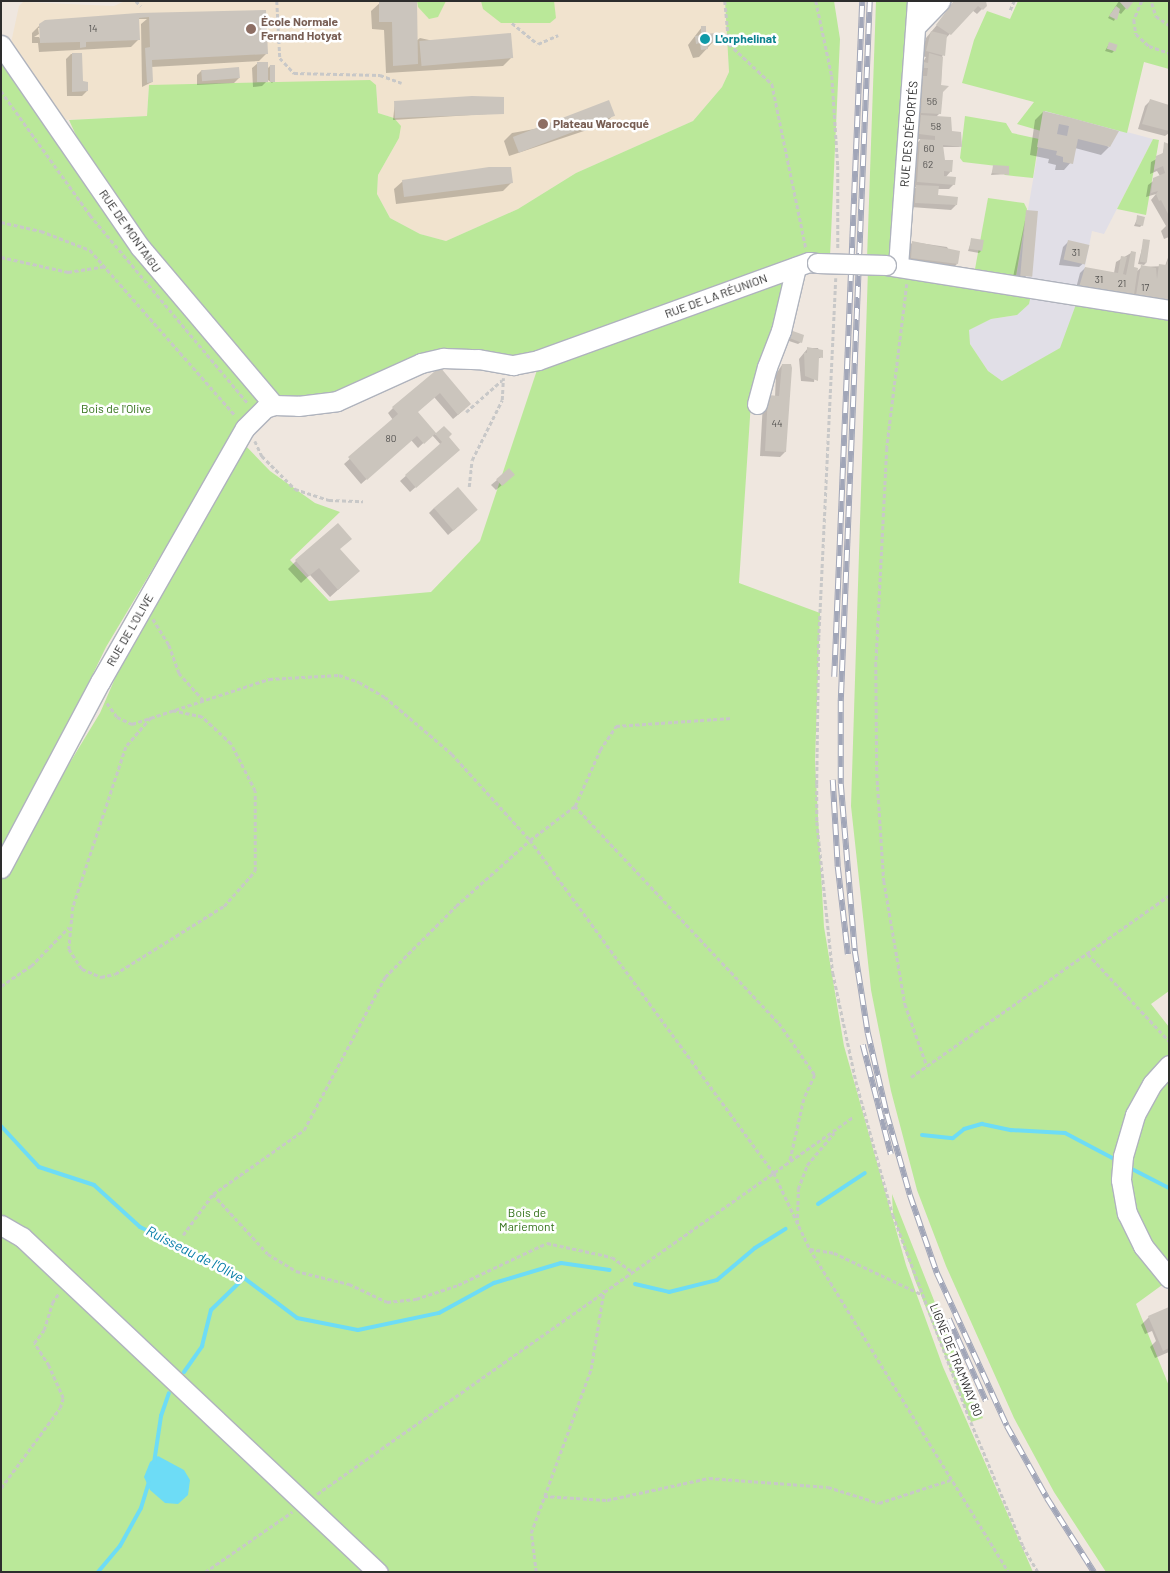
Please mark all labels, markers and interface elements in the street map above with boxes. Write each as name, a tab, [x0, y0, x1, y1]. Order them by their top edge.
place label: École Normale Fernand Hotyat	[261, 15, 342, 43]
house number: 14	[88, 23, 98, 35]
marker: École Normale Fernand Hotyat	[245, 23, 257, 35]
place label: L'orphelinat	[715, 32, 777, 46]
marker: L'orphelinat	[699, 33, 711, 45]
street label: RUE DES DÉPORTÉS	[897, 80, 921, 188]
house number: 56	[927, 96, 937, 108]
place label: Plateau Warocqué	[553, 117, 649, 131]
marker: Plateau Warocqué	[537, 118, 549, 130]
house number: 58	[931, 121, 941, 133]
house number: 60	[924, 143, 934, 155]
house number: 62	[923, 159, 933, 171]
street label: RUE DE MONTAIGU	[96, 187, 164, 275]
house number: 31	[1072, 247, 1080, 259]
street label: RUE DE LA RÉUNION	[663, 271, 769, 321]
house number: 31	[1095, 274, 1103, 286]
house number: 21	[1118, 278, 1126, 290]
house number: 17	[1141, 282, 1149, 294]
park label: Bois de l'Olive	[81, 402, 151, 416]
house number: 44	[771, 418, 783, 430]
house number: 80	[386, 433, 396, 445]
street label: RUE DE L'OLIVE	[103, 591, 157, 669]
park label: Bois de Mariemont	[499, 1206, 555, 1234]
water label: Ruisseau de l'Olive	[143, 1222, 247, 1286]
street label: LIGNE DE TRAMWAY 80	[927, 1301, 985, 1419]

